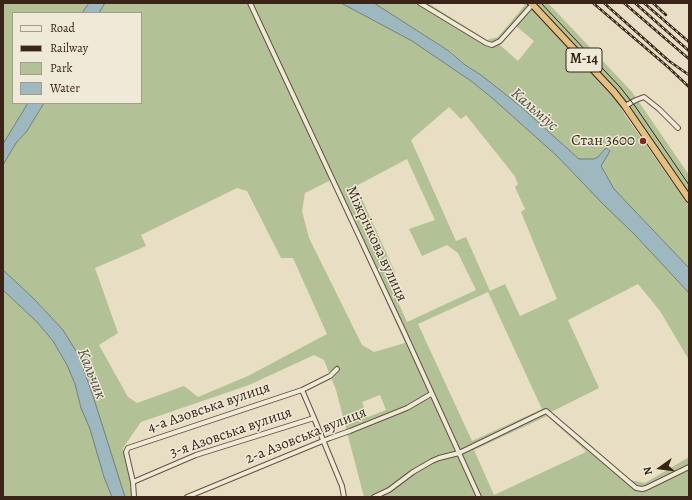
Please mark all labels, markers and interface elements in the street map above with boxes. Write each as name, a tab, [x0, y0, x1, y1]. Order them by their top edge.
legend	[12, 12, 142, 104]
text: Road	[50, 20, 75, 36]
text: Railway	[50, 40, 88, 56]
road number: М-14	[566, 48, 602, 72]
text: Park	[50, 60, 73, 76]
text: Water	[50, 80, 80, 96]
water label: Кальміус	[507, 84, 561, 136]
place label: Стан 3600	[571, 132, 635, 150]
marker: Стан 3600	[638, 136, 648, 146]
street label: Міжрічкова вулиця	[341, 183, 411, 305]
water label: Кальчик	[72, 346, 110, 402]
street label: 4-а Азовська вулиця	[145, 379, 273, 437]
street label: 3-я Азовська вулиця	[168, 404, 294, 462]
street label: 2-а Азовська вулиця	[243, 404, 369, 468]
north arrow	[640, 448, 680, 488]
text: N	[640, 465, 656, 477]

